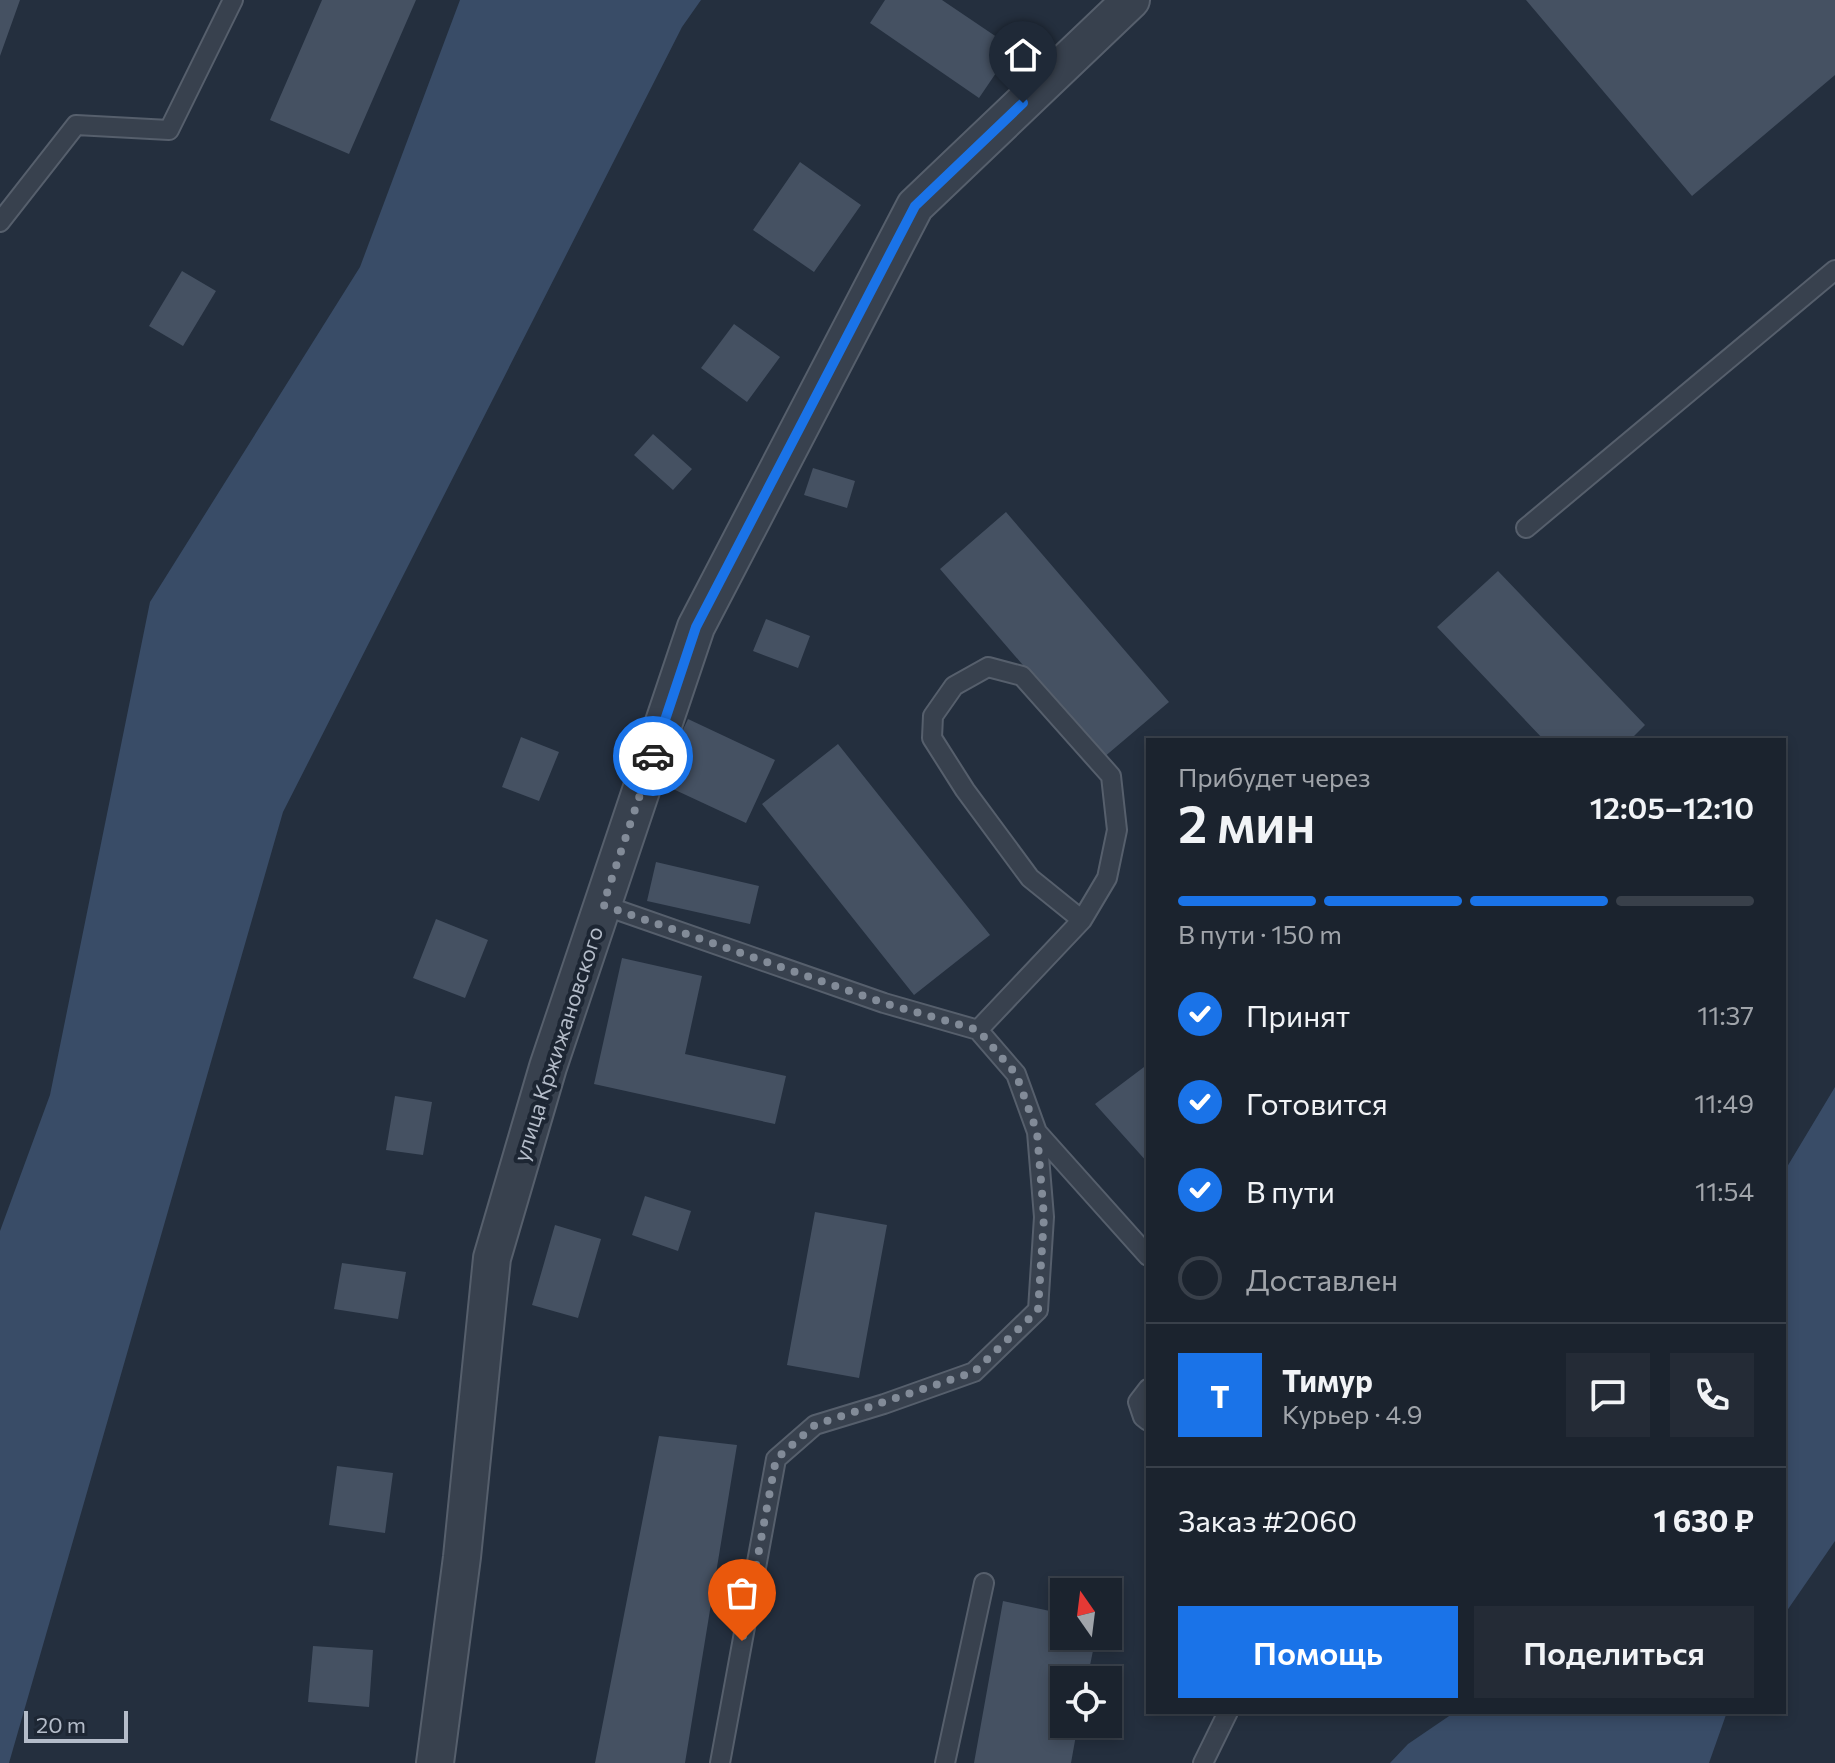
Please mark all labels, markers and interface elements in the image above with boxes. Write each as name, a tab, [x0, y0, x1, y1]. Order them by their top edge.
pin	[989, 21, 1057, 103]
icon: home	[1001, 33, 1045, 77]
courier	[613, 716, 693, 796]
icon: car	[631, 734, 675, 778]
text: Прибудет через	[1178, 761, 1371, 792]
text: 12:05–12:10	[1590, 788, 1754, 825]
text: 2 мин	[1178, 790, 1315, 854]
text: В пути · 150 m	[1178, 918, 1342, 949]
street label: улица Кржижановского	[507, 923, 608, 1165]
icon: check	[1178, 992, 1222, 1036]
text: Принят	[1246, 996, 1350, 1033]
text: 11:37	[1697, 999, 1754, 1030]
icon: check	[1178, 1080, 1222, 1124]
text: Готовится	[1246, 1084, 1388, 1121]
text: 11:49	[1694, 1087, 1754, 1118]
icon: check	[1178, 1168, 1222, 1212]
text: В пути	[1246, 1172, 1335, 1209]
text: 11:54	[1695, 1175, 1754, 1206]
text: Доставлен	[1246, 1260, 1398, 1297]
button: chat	[1566, 1353, 1650, 1437]
button: phone	[1670, 1353, 1754, 1437]
text: Тимур	[1282, 1361, 1373, 1398]
text: Т	[1210, 1377, 1230, 1414]
text: Курьер · 4.9	[1282, 1398, 1422, 1429]
text: Заказ #2060	[1178, 1501, 1357, 1538]
text: 1 630 ₽	[1653, 1501, 1754, 1538]
pin	[708, 1559, 776, 1641]
icon: bag	[720, 1571, 764, 1615]
north arrow	[1050, 1578, 1122, 1650]
map controls	[1050, 1578, 1122, 1738]
button: Помощь	[1178, 1606, 1458, 1698]
button: Поделиться	[1474, 1606, 1754, 1698]
button: locate	[1050, 1666, 1122, 1738]
scale bar	[24, 1707, 128, 1743]
text: 20 m	[36, 1711, 86, 1738]

